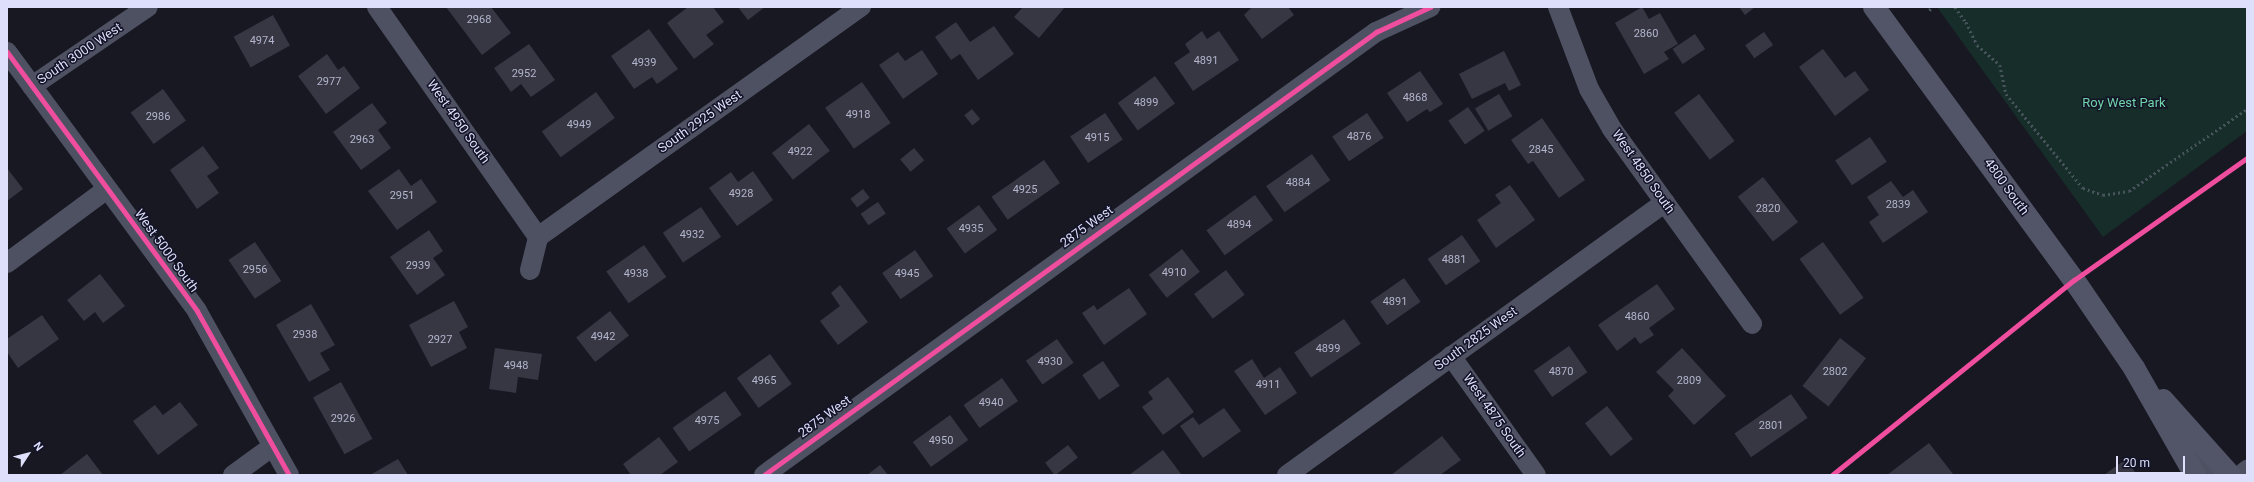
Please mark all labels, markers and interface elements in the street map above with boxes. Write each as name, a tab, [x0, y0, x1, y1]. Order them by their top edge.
house number: 2968	[467, 13, 491, 27]
street label: South 3000 West	[35, 20, 125, 88]
house number: 2860	[1634, 27, 1658, 41]
house number: 4974	[250, 34, 274, 48]
house number: 4891	[1194, 54, 1218, 68]
house number: 4939	[632, 56, 656, 70]
house number: 2952	[512, 67, 536, 81]
house number: 2977	[317, 75, 341, 89]
street label: West 4950 South	[423, 77, 493, 167]
street label: South 2925 West	[655, 87, 745, 157]
house number: 4868	[1403, 91, 1427, 105]
park label: Roy West Park	[2082, 95, 2166, 111]
house number: 4899	[1134, 96, 1158, 110]
house number: 4918	[846, 108, 870, 122]
house number: 2986	[146, 110, 170, 124]
house number: 4949	[567, 118, 591, 132]
street label: West 4850 South	[1608, 127, 1678, 217]
house number: 4876	[1347, 130, 1371, 144]
house number: 4915	[1085, 131, 1109, 145]
house number: 2963	[350, 133, 374, 147]
house number: 2845	[1529, 143, 1553, 157]
house number: 4922	[788, 145, 812, 159]
street label: 4800 South	[1980, 156, 2032, 218]
house number: 4884	[1286, 176, 1310, 190]
house number: 4925	[1013, 183, 1037, 197]
house number: 4928	[729, 187, 753, 201]
house number: 2951	[390, 189, 414, 203]
house number: 2839	[1886, 198, 1910, 212]
house number: 2820	[1756, 202, 1780, 216]
street label: 2875 West	[1057, 203, 1117, 251]
street label: West 5000 South	[131, 207, 201, 295]
house number: 4894	[1227, 218, 1251, 232]
house number: 4935	[959, 222, 983, 236]
house number: 4932	[680, 228, 704, 242]
house number: 4881	[1442, 253, 1466, 267]
house number: 2939	[406, 259, 430, 273]
house number: 2956	[243, 263, 267, 277]
house number: 4910	[1162, 266, 1186, 280]
house number: 4938	[624, 267, 648, 281]
house number: 4945	[895, 267, 919, 281]
house number: 4891	[1383, 295, 1407, 309]
street label: South 2825 West	[1432, 304, 1520, 374]
house number: 4860	[1625, 310, 1649, 324]
house number: 2938	[293, 328, 317, 342]
house number: 4942	[591, 330, 615, 344]
house number: 2927	[428, 333, 452, 347]
house number: 4899	[1316, 342, 1340, 356]
house number: 4930	[1038, 355, 1062, 369]
house number: 4948	[504, 359, 528, 373]
house number: 4870	[1549, 365, 1573, 379]
house number: 2802	[1823, 365, 1847, 379]
street label: West 4875 South	[1459, 371, 1529, 461]
house number: 4965	[752, 374, 776, 388]
house number: 2809	[1677, 374, 1701, 388]
house number: 4911	[1256, 378, 1280, 392]
street label: 2875 West	[795, 393, 855, 441]
house number: 4940	[979, 396, 1003, 410]
house number: 2926	[331, 412, 355, 426]
house number: 4975	[695, 414, 719, 428]
house number: 2801	[1759, 419, 1783, 433]
north arrow	[8, 434, 48, 474]
house number: 4950	[929, 434, 953, 448]
text: N	[31, 440, 46, 454]
scale bar	[2118, 448, 2187, 474]
text: 20 m	[2123, 456, 2150, 470]

